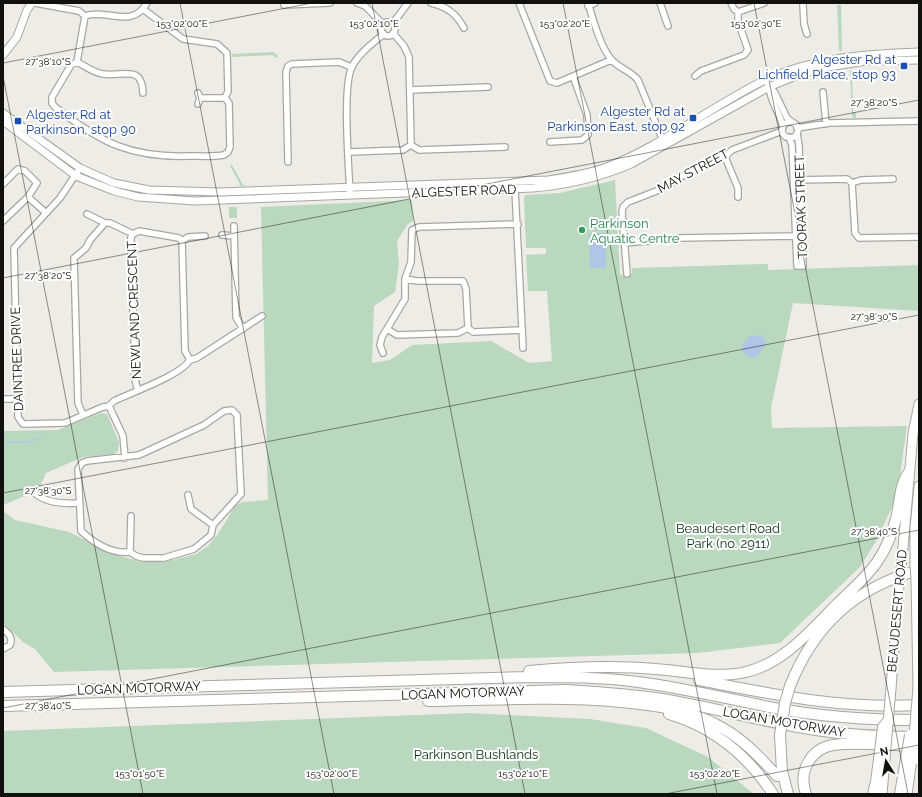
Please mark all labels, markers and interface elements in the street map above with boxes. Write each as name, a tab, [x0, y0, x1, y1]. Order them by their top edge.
text: 153°02'00"E	[156, 18, 208, 29]
text: 153°02'10"E	[349, 18, 399, 29]
text: 153°02'20"E	[540, 18, 590, 29]
text: 153°02'30"E	[731, 18, 781, 29]
place label: Algester Rd at Lichfield Place, stop 93	[758, 52, 897, 82]
text: 27°38'10"S	[25, 56, 71, 67]
marker: Algester Rd at Lichfield Place, stop 93	[899, 61, 909, 71]
text: 27°38'20"S	[851, 97, 897, 108]
place label: Algester Rd at Parkinson East, stop 92	[547, 104, 686, 134]
place label: Algester Rd at Parkinson, stop 90	[26, 107, 136, 137]
marker: Algester Rd at Parkinson East, stop 92	[688, 113, 698, 123]
marker: Algester Rd at Parkinson, stop 90	[13, 116, 23, 126]
street label: MAY STREET	[655, 146, 731, 196]
street label: TOORAK STREET	[792, 155, 810, 259]
street label: ALGESTER ROAD	[411, 182, 517, 200]
place label: Parkinson Aquatic Centre	[590, 216, 680, 246]
marker: Parkinson Aquatic Centre	[577, 225, 587, 235]
street label: NEWLAND CRESCENT	[124, 240, 144, 379]
text: 27°38'20"S	[25, 270, 71, 281]
street label: DAINTREE DRIVE	[8, 307, 26, 411]
text: 27°38'30"S	[851, 311, 897, 322]
text: 27°38'30"S	[25, 485, 71, 496]
park label: Beaudesert Road Park (no. 2911)	[676, 521, 780, 551]
text: 27°38'40"S	[851, 526, 897, 537]
street label: BEAUDESERT ROAD	[884, 549, 910, 673]
street label: LOGAN MOTORWAY	[77, 678, 202, 698]
street label: LOGAN MOTORWAY	[401, 683, 526, 703]
text: 27°38'40"S	[25, 700, 71, 711]
street label: LOGAN MOTORWAY	[722, 704, 847, 740]
north arrow	[866, 741, 906, 781]
text: N	[879, 744, 890, 759]
park label: Parkinson Bushlands	[414, 747, 538, 762]
text: 153°01'50"E	[115, 768, 165, 779]
text: 153°02'00"E	[306, 768, 358, 779]
text: 153°02'10"E	[498, 768, 548, 779]
text: 153°02'20"E	[690, 768, 740, 779]

